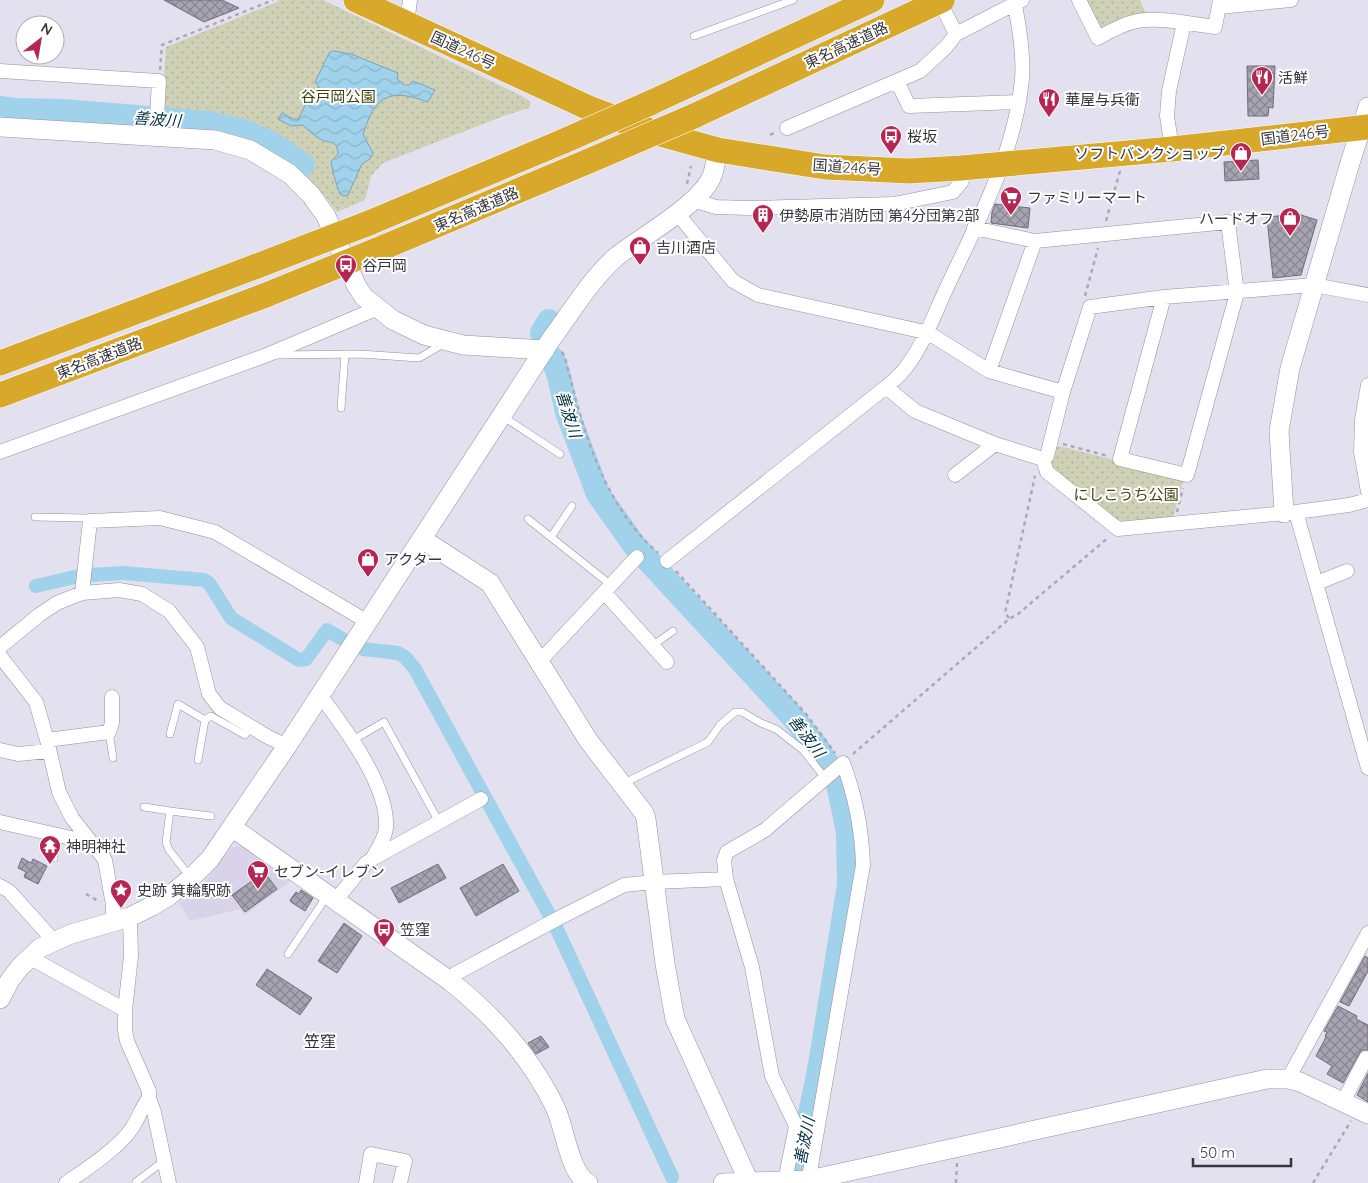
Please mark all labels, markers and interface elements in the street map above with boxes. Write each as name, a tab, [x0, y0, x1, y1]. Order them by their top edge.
north arrow	[15, 15, 65, 65]
street label: 東名高速道路	[801, 17, 891, 73]
text: N	[38, 18, 56, 39]
street label: 国道246号	[428, 27, 498, 73]
restaurant icon: 活鮮	[1250, 65, 1274, 96]
place label: 活鮮	[1278, 68, 1308, 87]
park label: 谷戸岡公園	[300, 87, 376, 106]
restaurant icon: 華屋与兵衛	[1037, 87, 1061, 118]
place label: 華屋与兵衛	[1065, 90, 1140, 109]
water label: 善波川	[132, 107, 184, 131]
street label: 国道246号	[1260, 121, 1330, 149]
bus stop icon: 桜坂	[879, 124, 903, 155]
place label: 桜坂	[907, 127, 937, 146]
shop icon: ソフトバンクショップ	[1229, 141, 1253, 172]
place label: ソフトバンクショップ	[1074, 144, 1225, 163]
street label: 国道246号	[812, 155, 882, 179]
street label: 東名高速道路	[431, 183, 521, 235]
supermarket icon: ファミリーマート	[999, 185, 1023, 216]
place label: ファミリーマート	[1027, 188, 1147, 207]
building icon: 伊勢原市消防団 第4分団第2部	[751, 203, 775, 234]
place label: 伊勢原市消防団 第4分団第2部	[779, 206, 979, 225]
shop icon: ハードオフ	[1278, 206, 1302, 237]
place label: ハードオフ	[1199, 209, 1274, 228]
shop icon: 吉川酒店	[628, 235, 652, 266]
place label: 吉川酒店	[656, 238, 716, 257]
bus stop icon: 谷戸岡	[334, 253, 358, 284]
place label: 谷戸岡	[362, 256, 407, 275]
street label: 東名高速道路	[54, 333, 144, 383]
water label: 善波川	[552, 388, 587, 442]
park label: にしこうち公園	[1073, 485, 1179, 504]
shop icon: アクター	[356, 547, 380, 578]
place label: アクター	[384, 550, 443, 569]
water label: 善波川	[785, 711, 831, 763]
temple icon: 神明神社	[38, 834, 62, 865]
place label: 神明神社	[66, 837, 126, 856]
supermarket icon: セブン-イレブン	[246, 859, 270, 890]
place label: セブン-イレブン	[274, 862, 385, 881]
place icon: 史跡 箕輪駅跡	[109, 878, 133, 909]
place label: 史跡 箕輪駅跡	[137, 881, 231, 900]
bus stop icon: 笠窪	[372, 917, 396, 948]
place label: 笠窪	[400, 920, 430, 939]
district label: 笠窪	[304, 1031, 336, 1051]
water label: 善波川	[790, 1114, 819, 1166]
scale bar	[1193, 1136, 1290, 1168]
text: 50 m	[1200, 1143, 1235, 1162]

